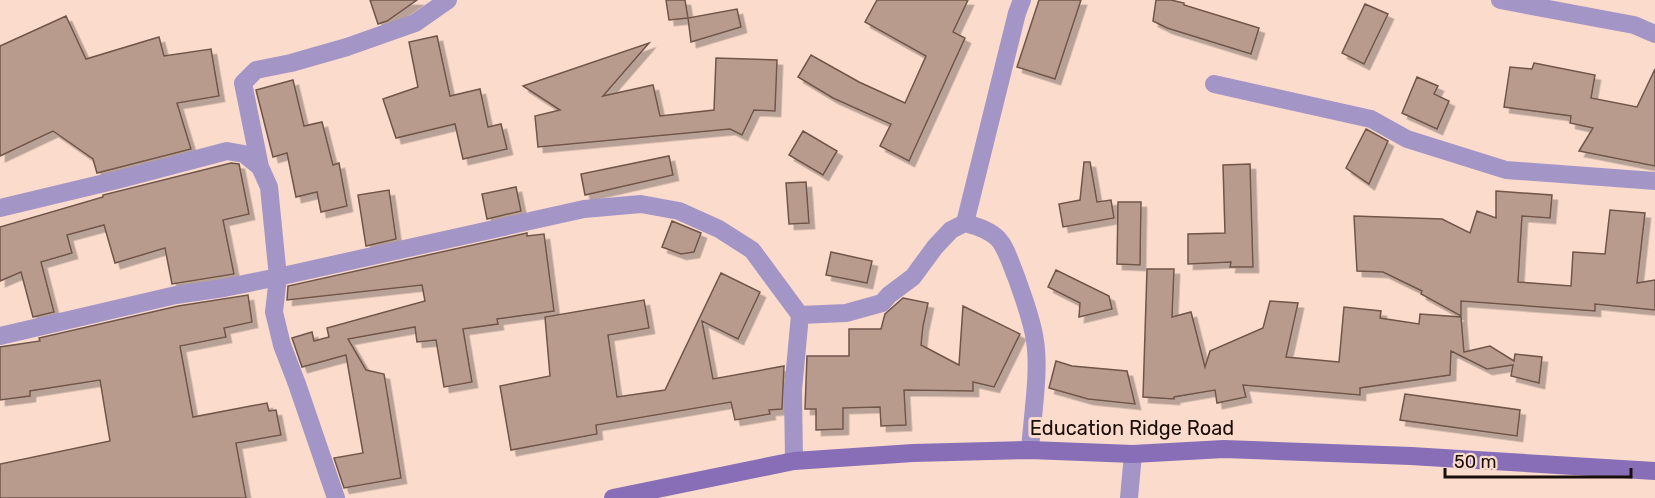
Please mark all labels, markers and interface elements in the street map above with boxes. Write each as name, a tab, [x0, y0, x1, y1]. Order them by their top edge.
street label: Education Ridge Road	[1030, 416, 1234, 440]
scale bar	[1445, 441, 1631, 479]
text: 50 m	[1454, 451, 1497, 473]

